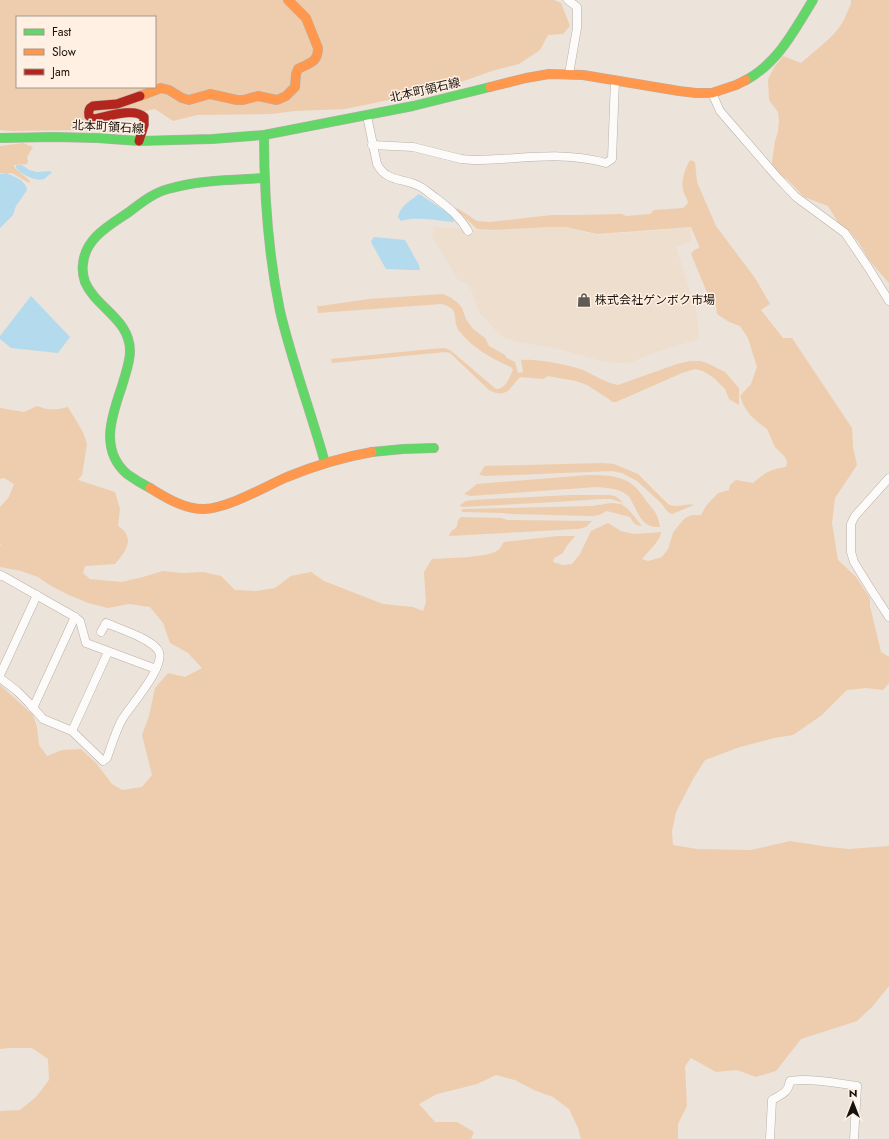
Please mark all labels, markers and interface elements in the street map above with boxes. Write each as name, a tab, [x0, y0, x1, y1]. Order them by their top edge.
legend	[16, 16, 156, 88]
text: Fast	[52, 23, 71, 41]
text: Slow	[52, 43, 77, 61]
text: Jam	[50, 63, 70, 81]
street label: 北本町領石線	[388, 73, 462, 107]
street label: 北本町領石線	[72, 116, 144, 138]
place label: 株式会社ゲンボク市場	[595, 291, 715, 309]
shop icon: 株式会社ゲンボク市場	[576, 292, 592, 308]
north arrow	[833, 1083, 873, 1123]
text: N	[849, 1085, 857, 1101]

